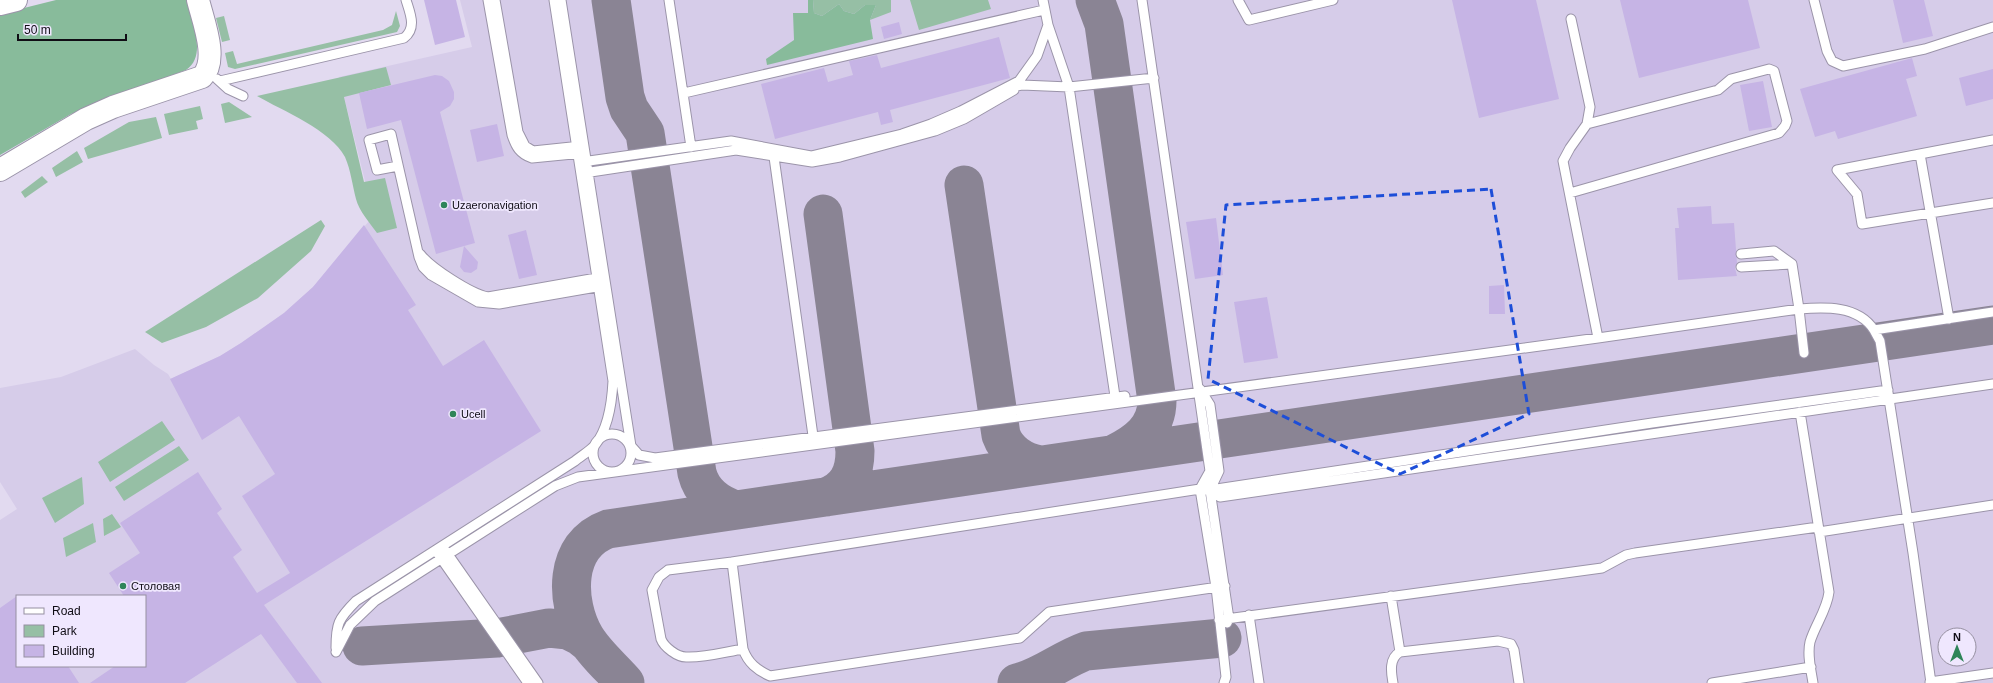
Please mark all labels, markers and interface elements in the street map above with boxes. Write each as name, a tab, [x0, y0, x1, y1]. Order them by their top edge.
scale bar	[18, 16, 126, 42]
text: 50 m	[24, 23, 51, 37]
place label: Uzaeronavigation	[452, 199, 538, 211]
marker: Uzaeronavigation	[439, 200, 449, 210]
place label: Ucell	[461, 408, 485, 420]
marker: Ucell	[448, 409, 458, 419]
place label: Столовая	[131, 580, 180, 592]
marker: Столовая	[118, 581, 128, 591]
legend	[16, 595, 146, 667]
text: Road	[52, 604, 81, 618]
text: Park	[52, 624, 78, 638]
north arrow	[1937, 627, 1977, 667]
text: N	[1953, 631, 1961, 643]
text: Building	[52, 644, 95, 658]

